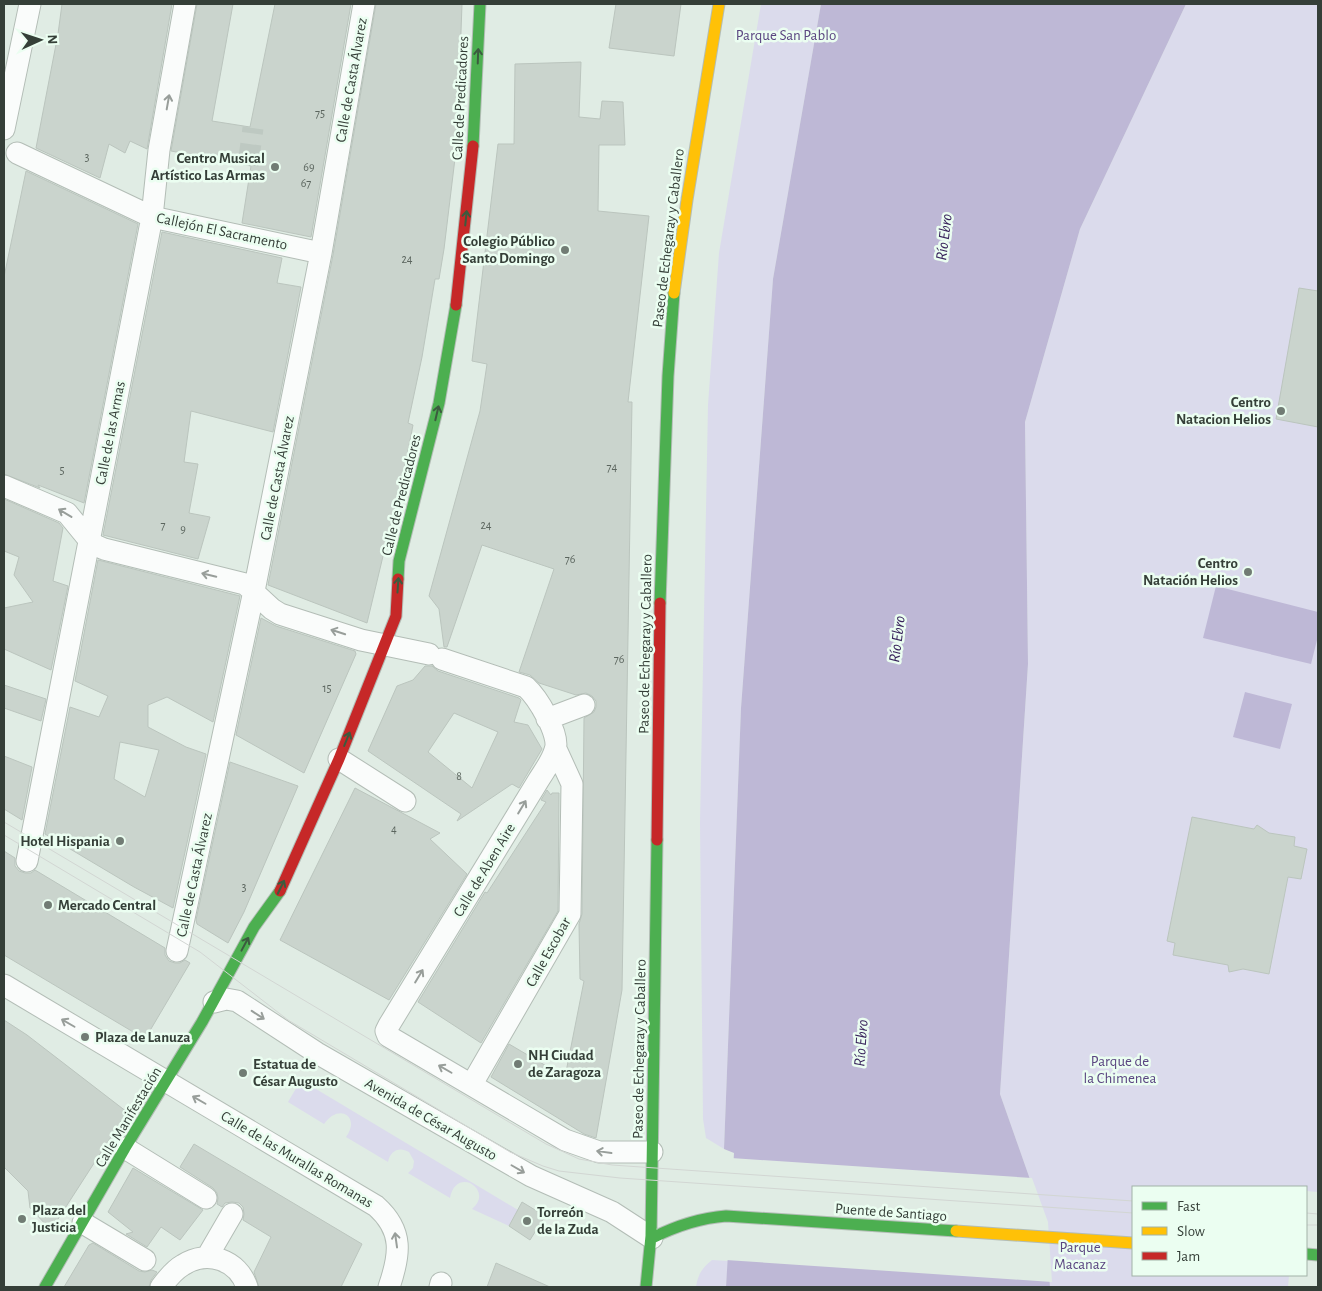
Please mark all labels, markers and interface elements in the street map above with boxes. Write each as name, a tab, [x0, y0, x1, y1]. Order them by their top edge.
north arrow	[15, 15, 65, 65]
street label: Calle de Casta Álvarez	[331, 16, 370, 144]
park label: Parque San Pablo	[736, 28, 836, 43]
text: N	[45, 34, 59, 45]
street label: Calle de Predicadores	[450, 36, 471, 160]
one-way arrow	[473, 48, 483, 64]
one-way arrow	[163, 94, 173, 110]
house number: 75	[315, 107, 325, 119]
street label: Paseo de Echegaray y Caballero	[650, 148, 687, 328]
house number: 3	[85, 151, 90, 163]
place label: Centro Musical Artístico Las Armas	[151, 151, 265, 183]
marker: Centro Musical Artístico Las Armas	[269, 161, 281, 173]
house number: 69	[303, 161, 315, 173]
house number: 67	[301, 177, 311, 189]
street label: Callejón El Sacramento	[155, 210, 289, 253]
one-way arrow	[461, 210, 471, 226]
water label: Río Ebro	[933, 212, 955, 261]
place label: Colegio Público Santo Domingo	[462, 234, 555, 266]
marker: Colegio Público Santo Domingo	[559, 244, 571, 256]
house number: 24	[401, 253, 413, 265]
street label: Calle de las Armas	[93, 380, 128, 486]
place label: Centro Natacion Helios	[1176, 395, 1271, 427]
one-way arrow	[433, 405, 442, 421]
marker: Centro Natacion Helios	[1275, 405, 1287, 417]
street label: Calle de Casta Álvarez	[256, 414, 297, 542]
street label: Calle de Predicadores	[379, 433, 424, 557]
house number: 74	[607, 461, 618, 473]
house number: 5	[59, 464, 65, 476]
one-way arrow	[58, 508, 72, 518]
house number: 7	[160, 519, 166, 531]
house number: 24	[480, 519, 492, 531]
house number: 9	[180, 523, 186, 535]
house number: 76	[565, 553, 576, 565]
street label: Paseo de Echegaray y Caballero	[636, 554, 655, 734]
place label: Centro Natación Helios	[1143, 556, 1238, 588]
marker: Centro Natación Helios	[1242, 566, 1254, 578]
one-way arrow	[202, 570, 218, 579]
one-way arrow	[393, 578, 402, 594]
water label: Río Ebro	[886, 614, 908, 663]
one-way arrow	[330, 627, 346, 637]
house number: 76	[614, 653, 625, 665]
house number: 15	[322, 682, 332, 694]
one-way arrow	[343, 732, 352, 747]
house number: 8	[456, 770, 462, 782]
one-way arrow	[518, 800, 528, 814]
street label: Calle de Casta Álvarez	[172, 811, 215, 938]
street label: Calle de Aben Aire	[451, 821, 518, 920]
house number: 4	[391, 823, 397, 835]
place label: Hotel Hispania	[20, 834, 110, 849]
marker: Hotel Hispania	[114, 835, 126, 847]
one-way arrow	[277, 880, 286, 895]
house number: 3	[242, 881, 247, 893]
place label: Mercado Central	[58, 898, 156, 913]
marker: Mercado Central	[42, 899, 54, 911]
street label: Calle Escobar	[523, 915, 574, 989]
one-way arrow	[241, 937, 250, 952]
street label: Paseo de Echegaray y Caballero	[630, 959, 649, 1139]
one-way arrow	[415, 969, 425, 983]
one-way arrow	[250, 1010, 264, 1020]
one-way arrow	[62, 1018, 76, 1028]
water label: Río Ebro	[851, 1019, 871, 1067]
place label: Plaza de Lanuza	[95, 1030, 191, 1045]
marker: Plaza de Lanuza	[79, 1031, 91, 1043]
place label: NH Ciudad de Zaragoza	[528, 1048, 601, 1080]
park label: Parque de la Chimenea	[1084, 1054, 1156, 1086]
place label: Estatua de César Augusto	[253, 1057, 338, 1089]
marker: NH Ciudad de Zaragoza	[512, 1058, 524, 1070]
one-way arrow	[439, 1063, 453, 1073]
street label: Calle Manifestación	[93, 1064, 164, 1170]
marker: Estatua de César Augusto	[237, 1067, 249, 1079]
street label: Avenida de César Augusto	[362, 1076, 499, 1163]
one-way arrow	[192, 1095, 206, 1105]
street label: Calle de las Murallas Romanas	[218, 1108, 375, 1211]
one-way arrow	[596, 1147, 612, 1157]
one-way arrow	[510, 1164, 525, 1174]
legend	[1132, 1186, 1307, 1276]
text: Fast	[1177, 1199, 1201, 1214]
street label: Puente de Santiago	[834, 1201, 948, 1224]
place label: Plaza del Justicia	[32, 1203, 86, 1235]
place label: Torreón de la Zuda	[537, 1205, 599, 1237]
marker: Plaza del Justicia	[16, 1213, 28, 1225]
marker: Torreón de la Zuda	[521, 1215, 533, 1227]
text: Slow	[1177, 1224, 1205, 1239]
one-way arrow	[391, 1232, 401, 1248]
park label: Parque Macanaz	[1054, 1240, 1106, 1272]
text: Jam	[1177, 1249, 1200, 1264]

